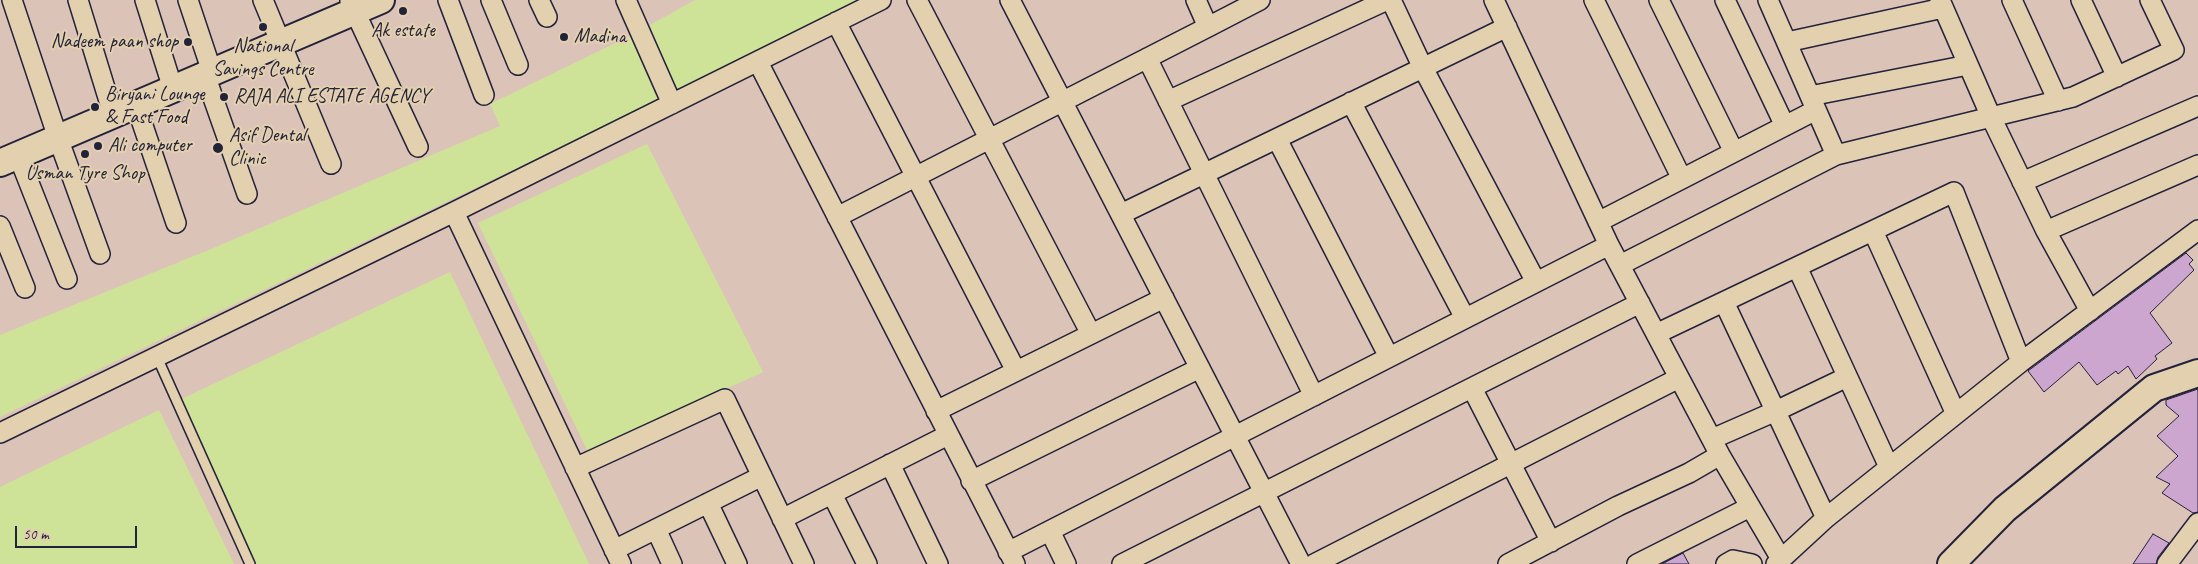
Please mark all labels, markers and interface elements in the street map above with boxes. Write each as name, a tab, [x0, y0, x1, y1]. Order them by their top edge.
marker: Ak estate	[397, 5, 409, 17]
place label: Ak estate	[371, 19, 435, 43]
marker: National Savings Centre	[257, 21, 269, 33]
place label: Madina	[574, 25, 626, 49]
place label: Nadeem paan shop	[51, 30, 178, 54]
marker: Madina	[558, 31, 570, 43]
place label: National Savings Centre	[212, 35, 314, 82]
marker: Nadeem paan shop	[182, 36, 194, 48]
place label: Biryani Lounge & Fast Food	[105, 83, 205, 130]
place label: RAJA ALI ESTATE AGENCY	[234, 85, 429, 109]
marker: RAJA ALI ESTATE AGENCY	[218, 91, 230, 103]
marker: Biryani Lounge & Fast Food	[89, 101, 101, 113]
place label: Asif Dental Clinic	[229, 124, 305, 171]
place label: Ali computer	[108, 134, 192, 158]
marker: Ali computer	[92, 140, 104, 152]
marker: Asif Dental Clinic	[211, 141, 225, 155]
marker: Usman Tyre Shop	[79, 148, 91, 160]
place label: Usman Tyre Shop	[25, 162, 145, 186]
scale bar	[18, 516, 140, 548]
text: 50 m	[23, 525, 49, 544]

